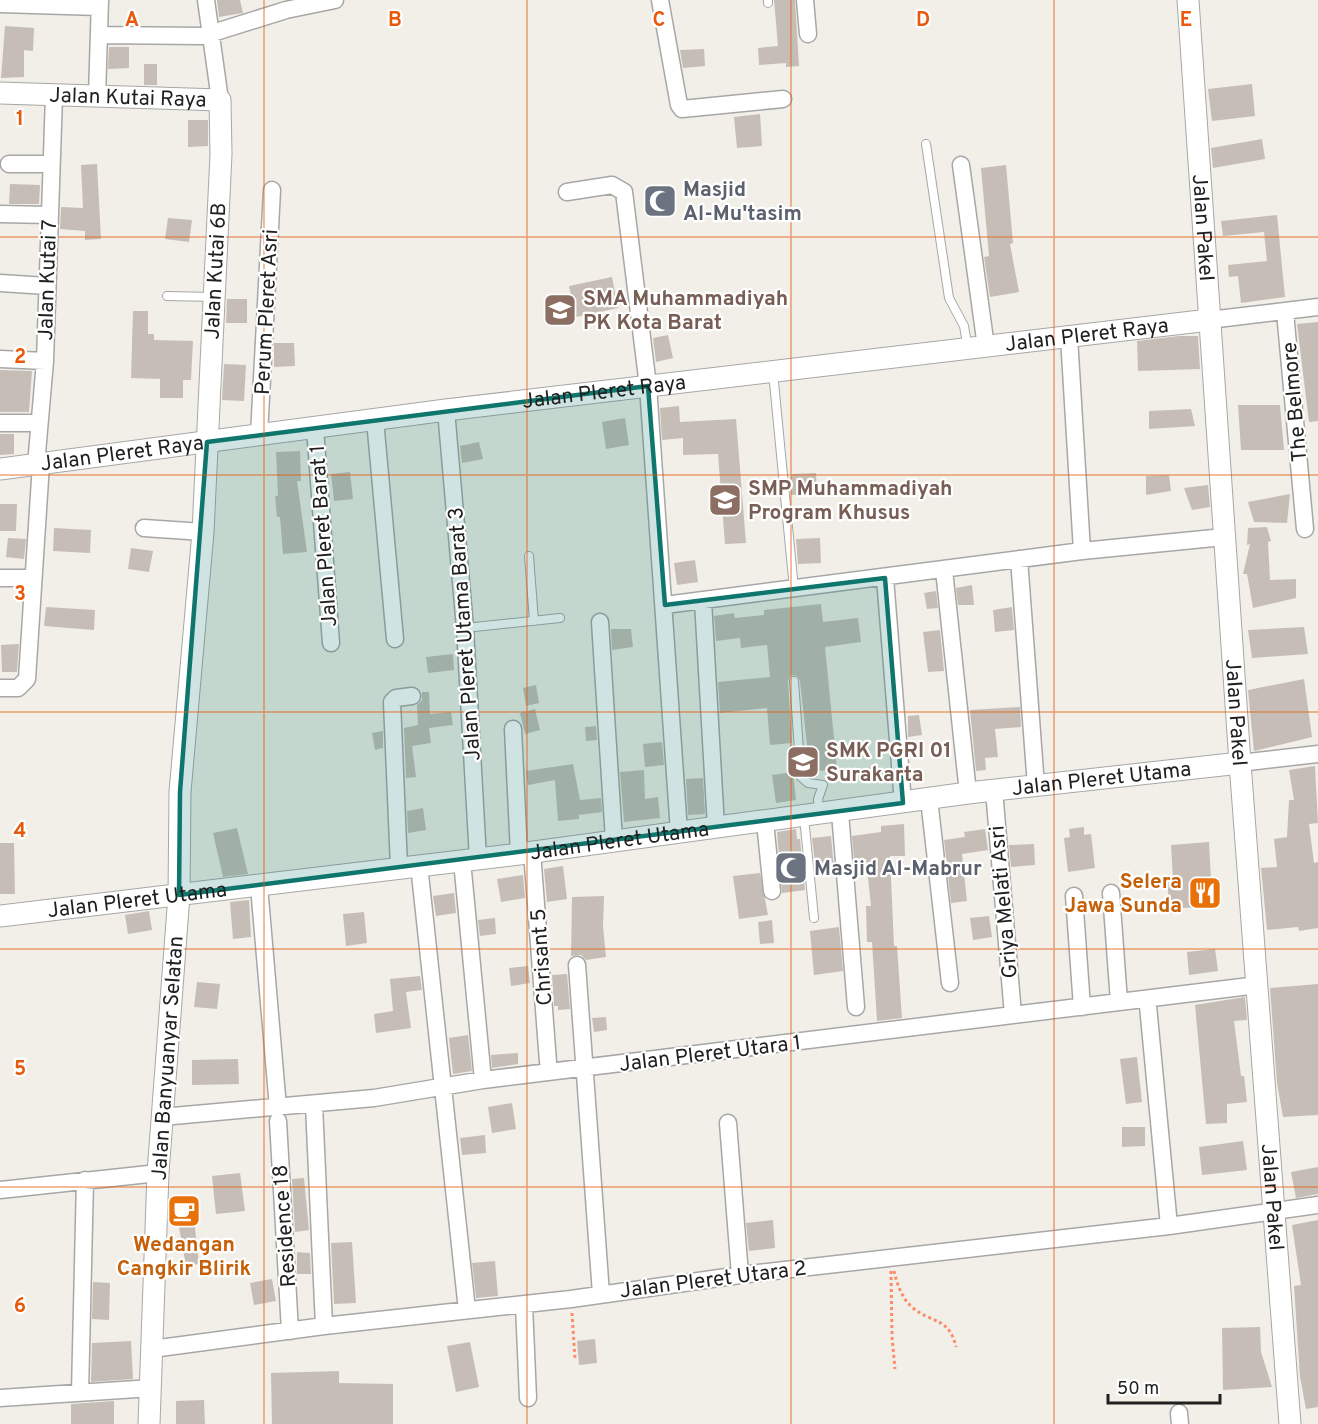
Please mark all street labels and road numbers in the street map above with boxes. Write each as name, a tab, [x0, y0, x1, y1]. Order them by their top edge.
street label: Jalan Kutai Raya	[49, 83, 207, 115]
street label: Jalan Pakel	[1185, 173, 1219, 282]
street label: Jalan Kutai 6B	[199, 202, 234, 340]
street label: Jalan Kutai 7	[33, 219, 64, 341]
street label: Perum Pleret Asri	[250, 229, 285, 396]
street label: Jalan Pleret Raya	[1004, 313, 1170, 359]
street label: The Belmore	[1277, 341, 1314, 463]
street label: Jalan Pleret Raya	[521, 370, 687, 416]
street label: Jalan Pleret Raya	[39, 430, 205, 479]
street label: Jalan Pleret Barat 1	[305, 444, 344, 628]
street label: Jalan Pleret Utama Barat 3	[443, 506, 488, 762]
street label: Jalan Pakel	[1218, 658, 1252, 767]
street label: Jalan Pleret Utama	[1010, 756, 1193, 803]
street label: Jalan Pleret Utama	[528, 816, 711, 867]
street label: Griya Melati Asri	[984, 824, 1025, 979]
street label: Jalan Pleret Utama	[46, 877, 228, 925]
street label: Chrisant 5	[526, 907, 559, 1006]
street label: Jalan Banyuanyar Selatan	[146, 935, 191, 1181]
street label: Jalan Pleret Utara 1	[618, 1030, 803, 1079]
street label: Jalan Pakel	[1254, 1143, 1289, 1252]
street label: Residence 18	[268, 1164, 303, 1288]
street label: Jalan Pleret Utara 2	[618, 1256, 808, 1305]

